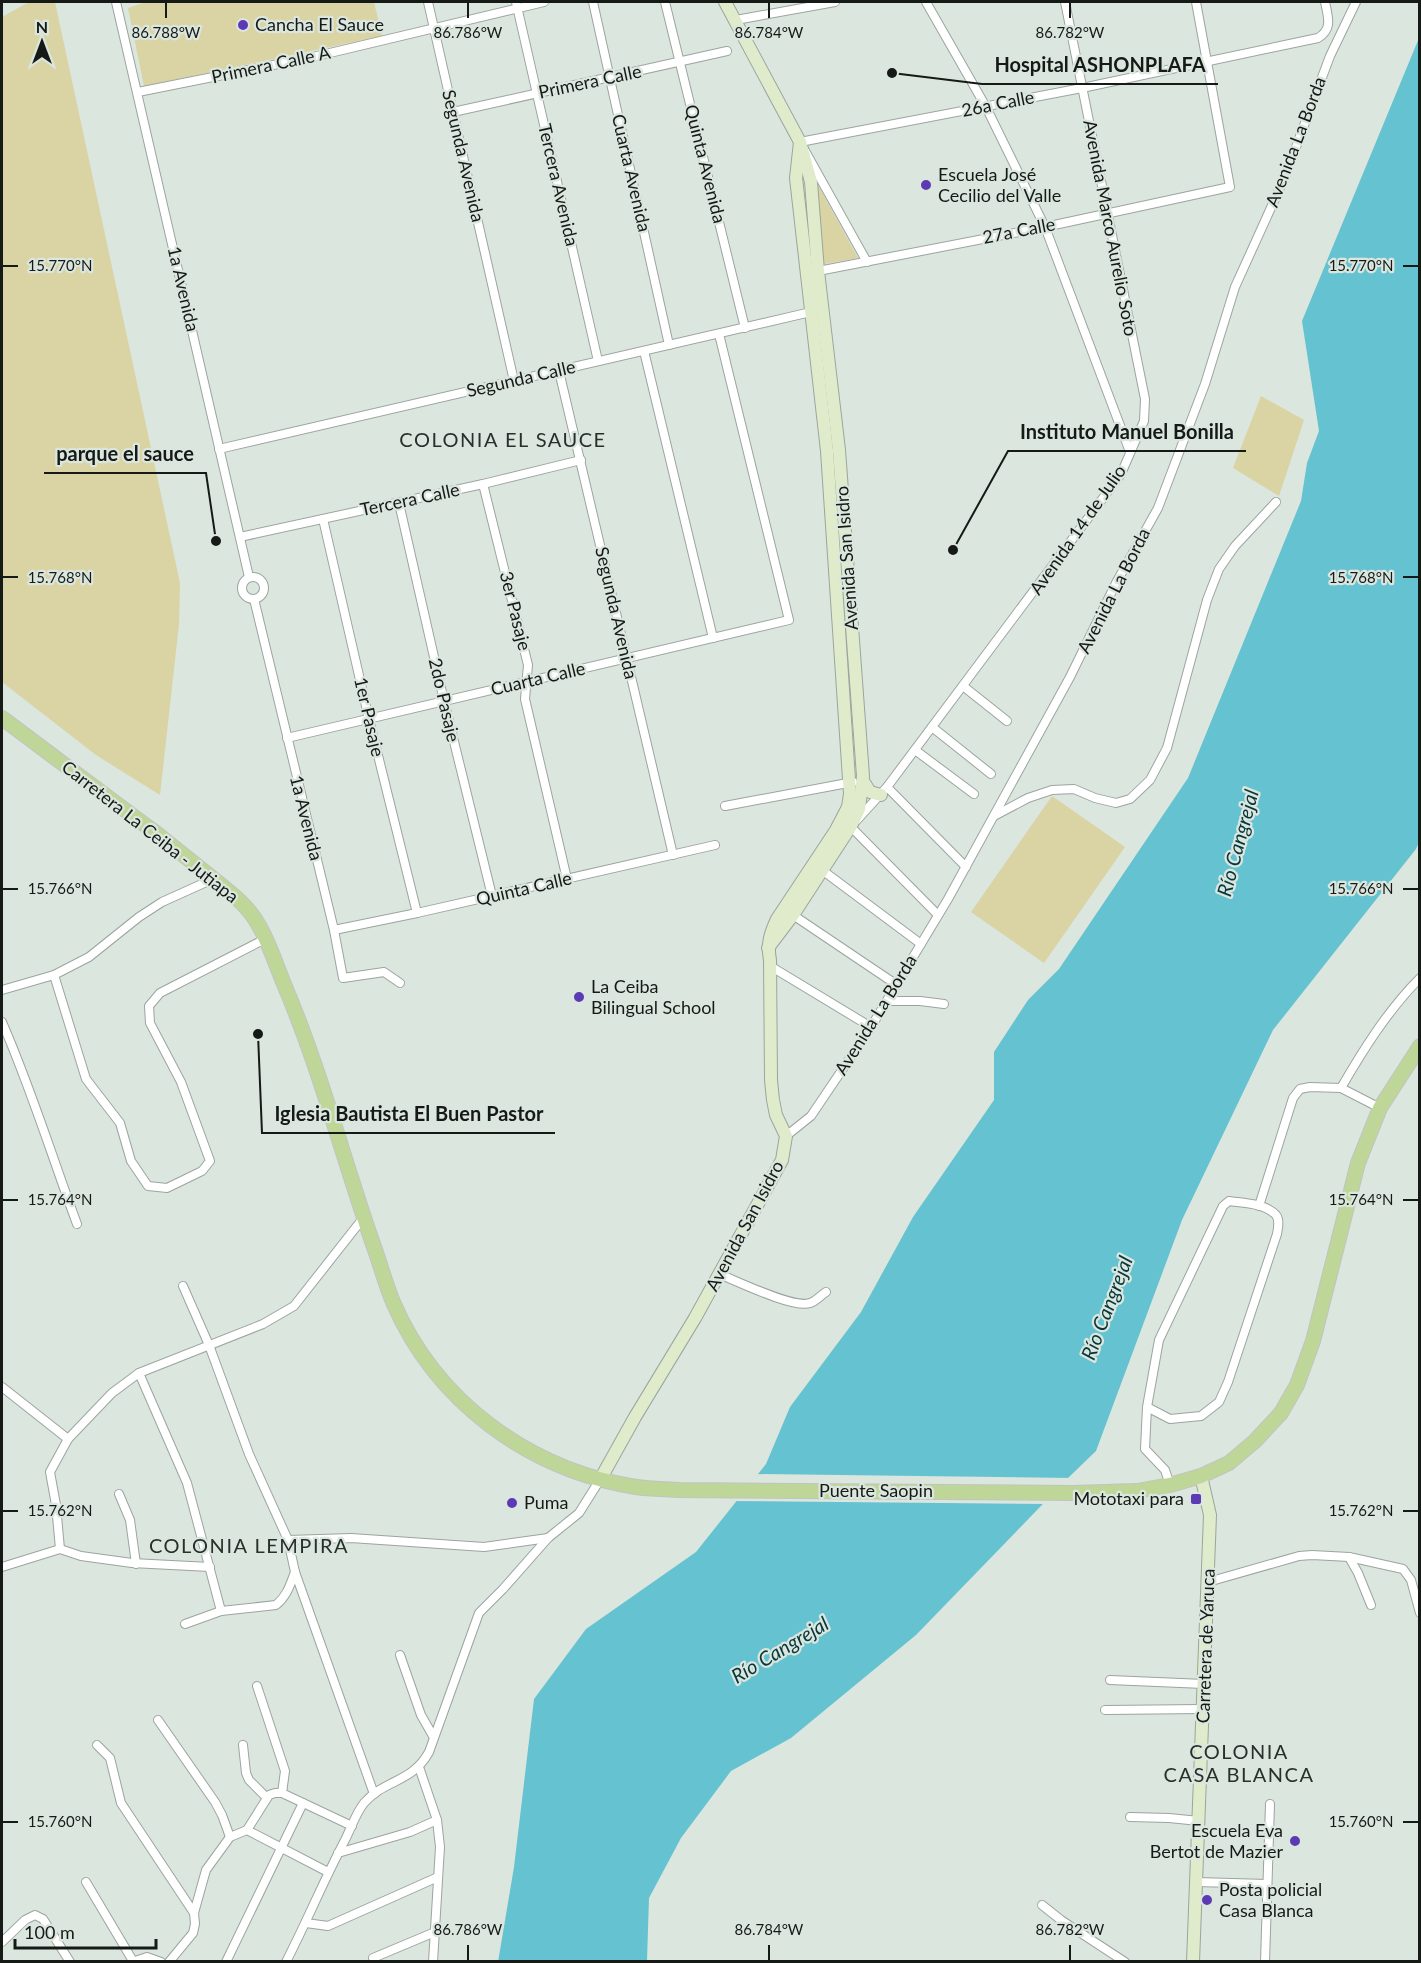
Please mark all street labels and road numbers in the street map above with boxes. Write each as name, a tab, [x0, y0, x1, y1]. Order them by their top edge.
street label: Primera Calle A	[209, 41, 333, 87]
street label: Primera Calle	[536, 59, 643, 103]
street label: Avenida La Borda	[1260, 73, 1330, 210]
street label: 26a Calle	[960, 85, 1036, 121]
street label: Segunda Avenida	[438, 87, 490, 224]
street label: Quinta Avenida	[681, 102, 731, 225]
street label: Cuarta Avenida	[608, 112, 656, 234]
street label: Avenida Marco Aurelio Soto	[1079, 118, 1143, 338]
street label: Tercera Avenida	[534, 121, 584, 248]
street label: 27a Calle	[981, 212, 1057, 248]
street label: 1a Avenida	[163, 244, 204, 334]
street label: Segunda Calle	[464, 355, 577, 401]
street label: Avenida 14 de Julio	[1024, 460, 1130, 599]
street label: Tercera Calle	[358, 478, 461, 520]
street label: Avenida San Isidro	[830, 485, 862, 631]
street label: Avenida La Borda	[1072, 524, 1154, 657]
street label: Segunda Avenida	[591, 544, 643, 681]
street label: 3er Pasaje	[496, 569, 536, 653]
street label: 2do Pasaje	[425, 656, 465, 744]
street label: Cuarta Calle	[488, 656, 587, 700]
street label: 1er Pasaje	[350, 675, 390, 759]
street label: Carretera La Ceiba - Jutiapa	[58, 755, 243, 907]
street label: 1a Avenida	[286, 773, 328, 863]
street label: Quinta Calle	[474, 866, 574, 910]
street label: Avenida La Borda	[829, 950, 921, 1079]
street label: Avenida San Isidro	[700, 1157, 788, 1295]
street label: Puente Saopin	[819, 1479, 933, 1501]
street label: Carretera de Yaruca	[1191, 1568, 1219, 1724]

